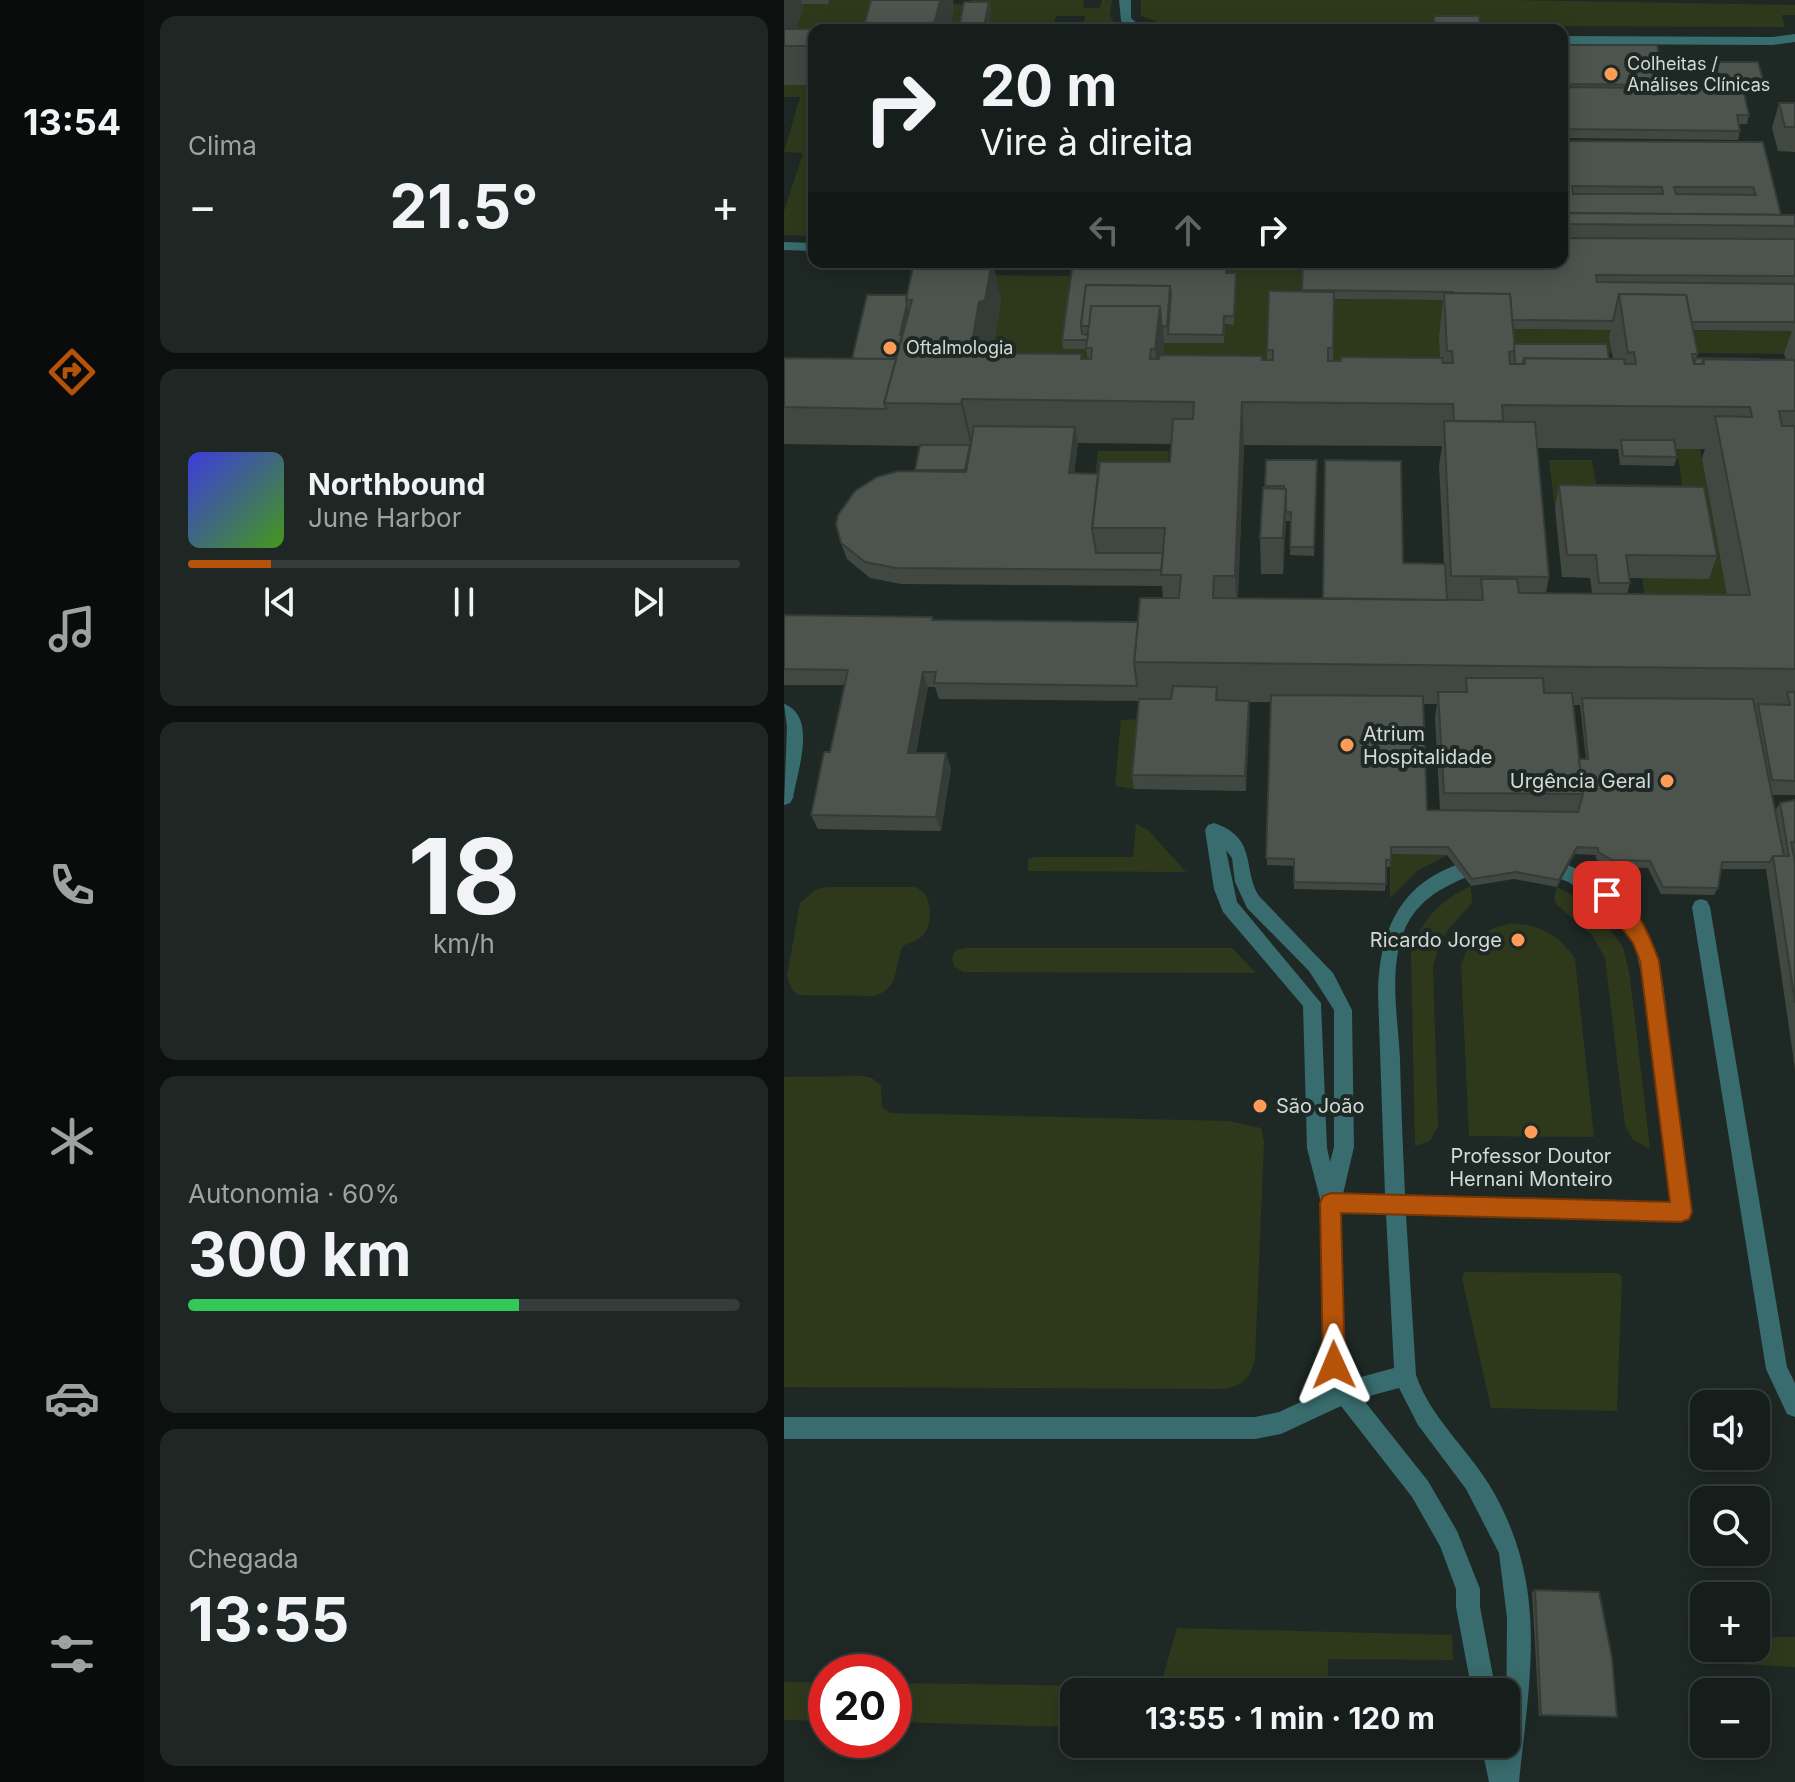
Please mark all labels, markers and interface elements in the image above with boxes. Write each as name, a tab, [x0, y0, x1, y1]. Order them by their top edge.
text: 20 m	[980, 52, 1117, 120]
place label: Colheitas / Análises Clínicas	[1627, 53, 1770, 95]
icon: right	[848, 56, 952, 160]
marker: Colheitas / Análises Clínicas	[1602, 65, 1620, 83]
text: 13:54	[23, 100, 121, 144]
text: Vire à direita	[980, 120, 1194, 164]
text: Clima	[188, 130, 257, 161]
text: 21.5°	[390, 170, 538, 242]
text: −	[188, 179, 217, 233]
text: +	[711, 179, 740, 233]
icon: left	[1082, 208, 1126, 252]
icon: ahead	[1166, 208, 1210, 252]
icon: right	[1250, 208, 1294, 252]
place label: Oftalmologia	[906, 337, 1013, 358]
marker: Oftalmologia	[881, 339, 899, 357]
icon: directions	[44, 344, 100, 400]
text: Northbound	[308, 466, 485, 502]
text: June Harbor	[308, 502, 461, 533]
icon: previous	[258, 580, 302, 624]
icon: pause	[442, 580, 486, 624]
icon: next	[626, 580, 670, 624]
icon: music	[44, 601, 100, 657]
place label: Atrium Hospitalidade	[1363, 722, 1492, 769]
marker: Atrium Hospitalidade	[1338, 736, 1356, 754]
place label: Urgência Geral	[1510, 769, 1651, 793]
marker: Urgência Geral	[1658, 772, 1676, 790]
text: 18	[408, 813, 520, 939]
icon: phone	[44, 857, 100, 913]
pin	[1573, 861, 1641, 929]
icon: arrive	[1585, 873, 1629, 917]
text: km/h	[433, 928, 495, 959]
place label: Ricardo Jorge	[1370, 928, 1502, 952]
marker: Ricardo Jorge	[1509, 931, 1527, 949]
place label: São João	[1276, 1094, 1365, 1118]
marker: São João	[1251, 1097, 1269, 1115]
icon: climate	[44, 1113, 100, 1169]
marker: Professor Doutor Hernani Monteiro	[1522, 1123, 1540, 1141]
place label: Professor Doutor Hernani Monteiro	[1449, 1144, 1613, 1191]
text: Autonomia · 60%	[188, 1178, 400, 1209]
text: 300 km	[188, 1218, 411, 1290]
position arrow	[1292, 1323, 1376, 1407]
icon: car	[44, 1370, 100, 1426]
map controls	[1690, 1390, 1770, 1758]
button: sound	[1690, 1390, 1770, 1470]
button: search	[1690, 1486, 1770, 1566]
text: Chegada	[188, 1543, 299, 1574]
button: +	[1690, 1582, 1770, 1662]
text: 13:55	[188, 1583, 349, 1655]
icon: filters	[44, 1626, 100, 1682]
speed limit sign: 20	[808, 1654, 912, 1758]
button: −	[1690, 1678, 1770, 1758]
text: 13:55 · 1 min · 120 m	[1145, 1700, 1435, 1736]

